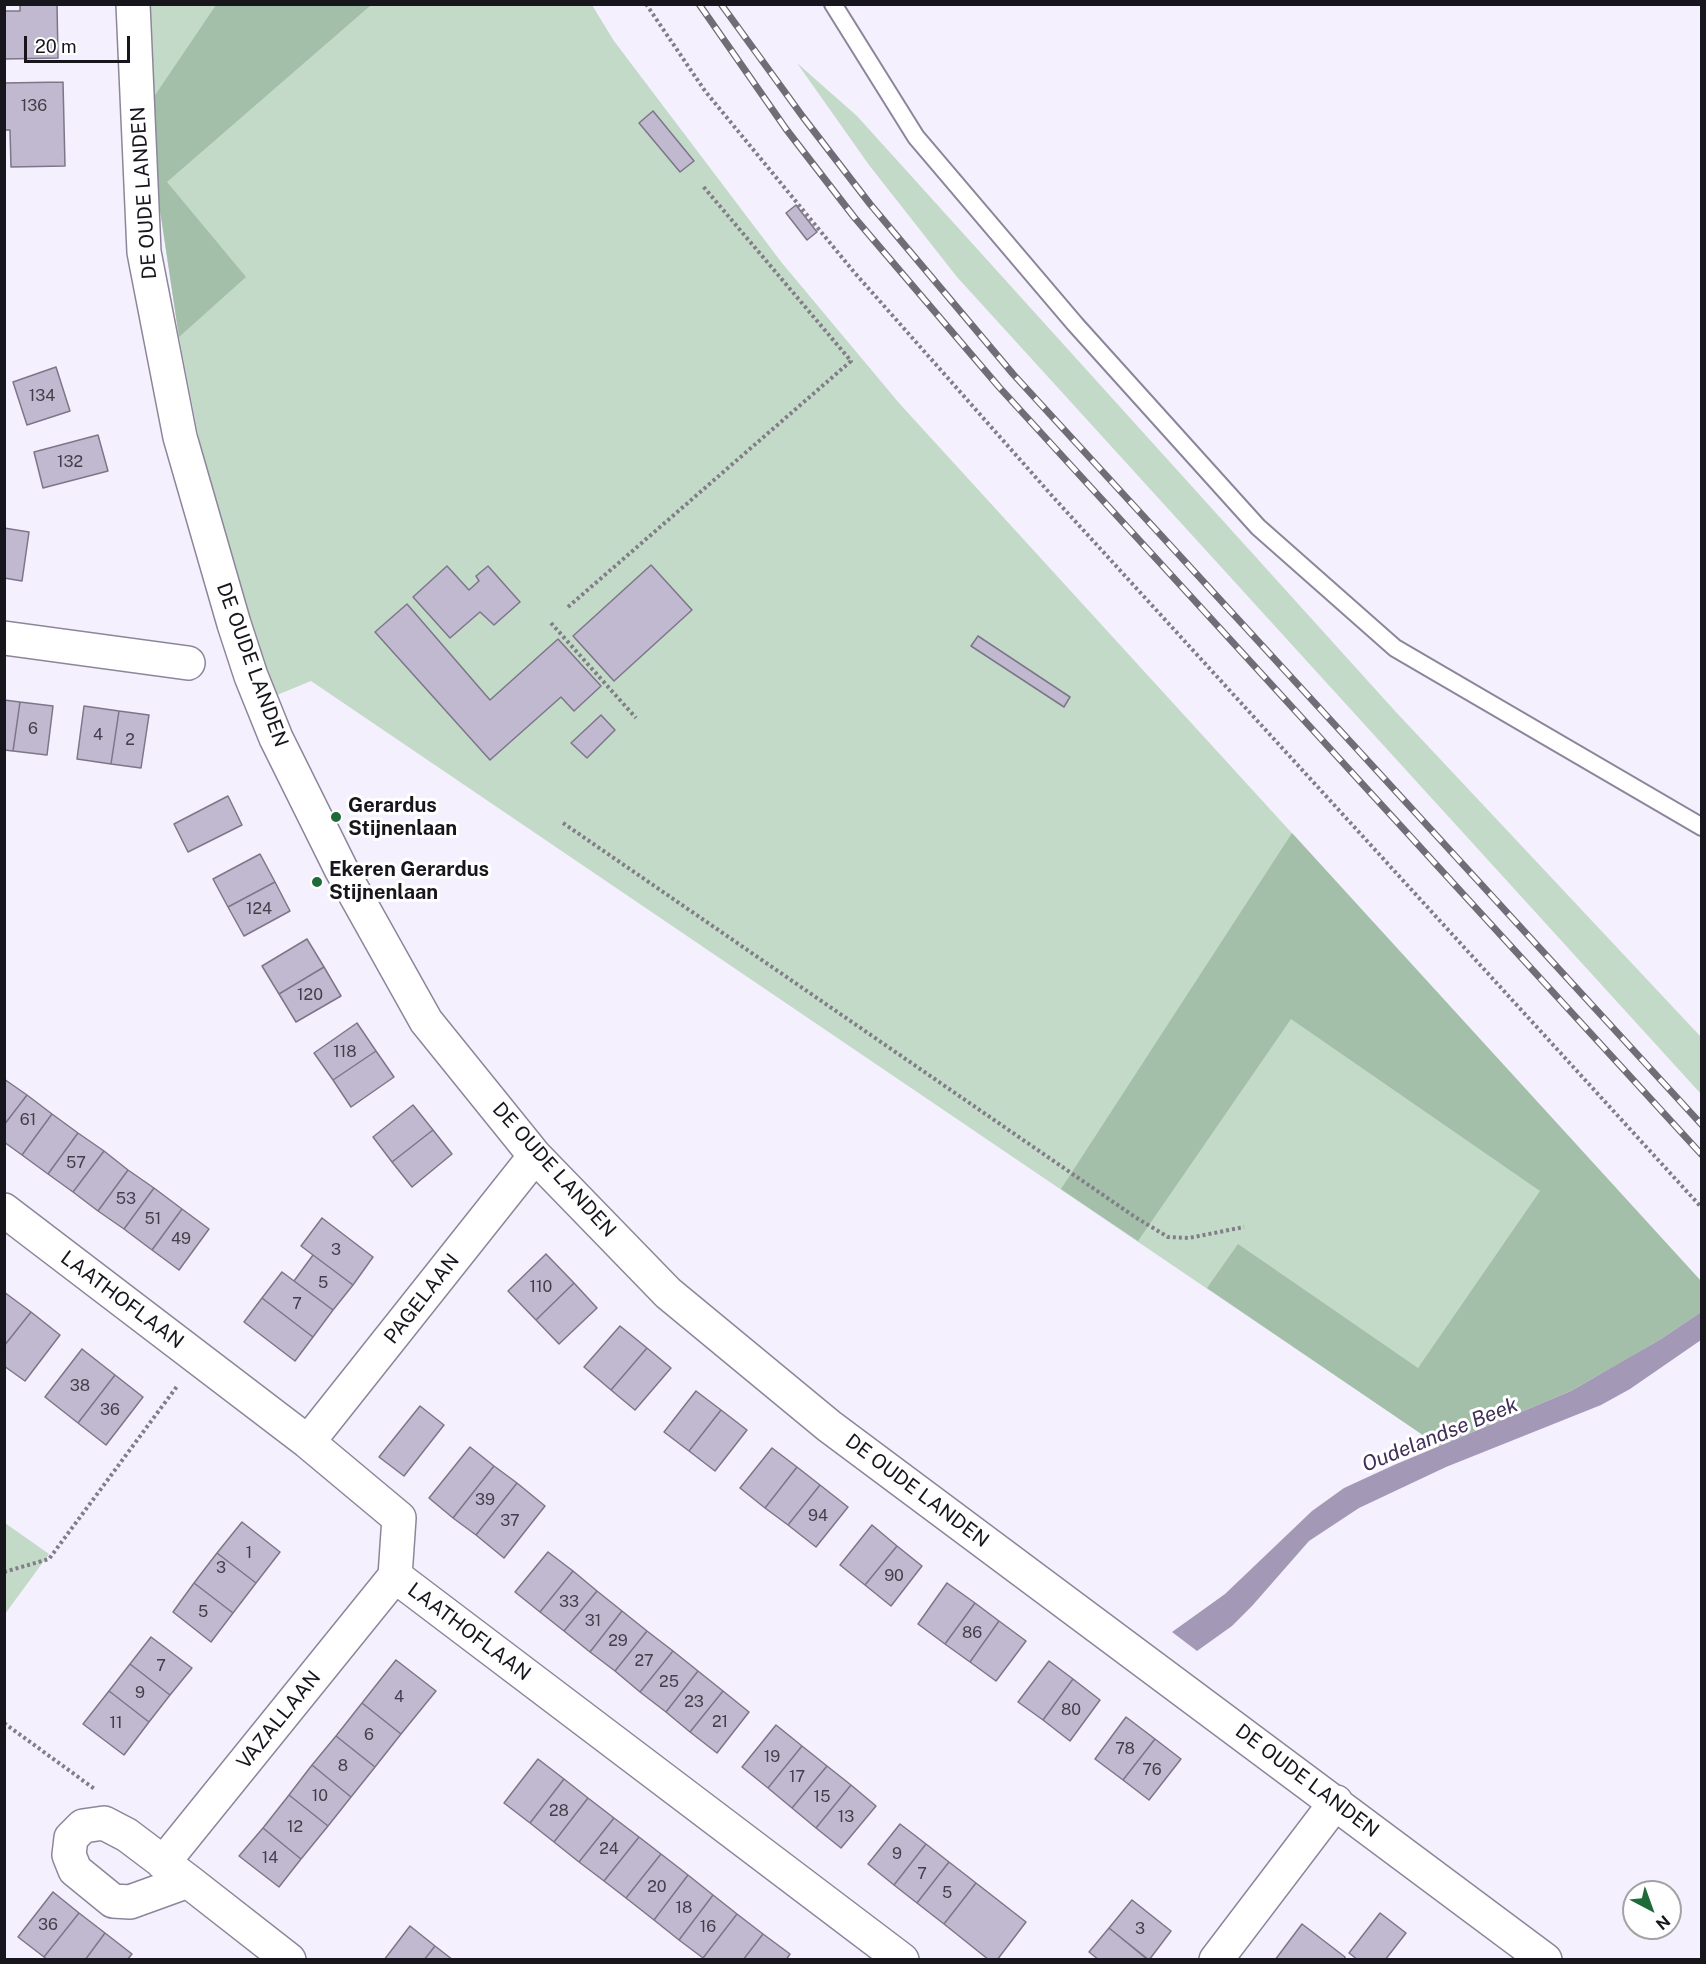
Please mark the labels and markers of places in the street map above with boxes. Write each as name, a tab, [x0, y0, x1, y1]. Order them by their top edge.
place label: Gerardus Stijnenlaan	[348, 794, 457, 841]
marker: Gerardus Stijnenlaan	[329, 810, 343, 824]
place label: Ekeren Gerardus Stijnenlaan	[329, 858, 489, 905]
marker: Ekeren Gerardus Stijnenlaan	[310, 875, 324, 889]

